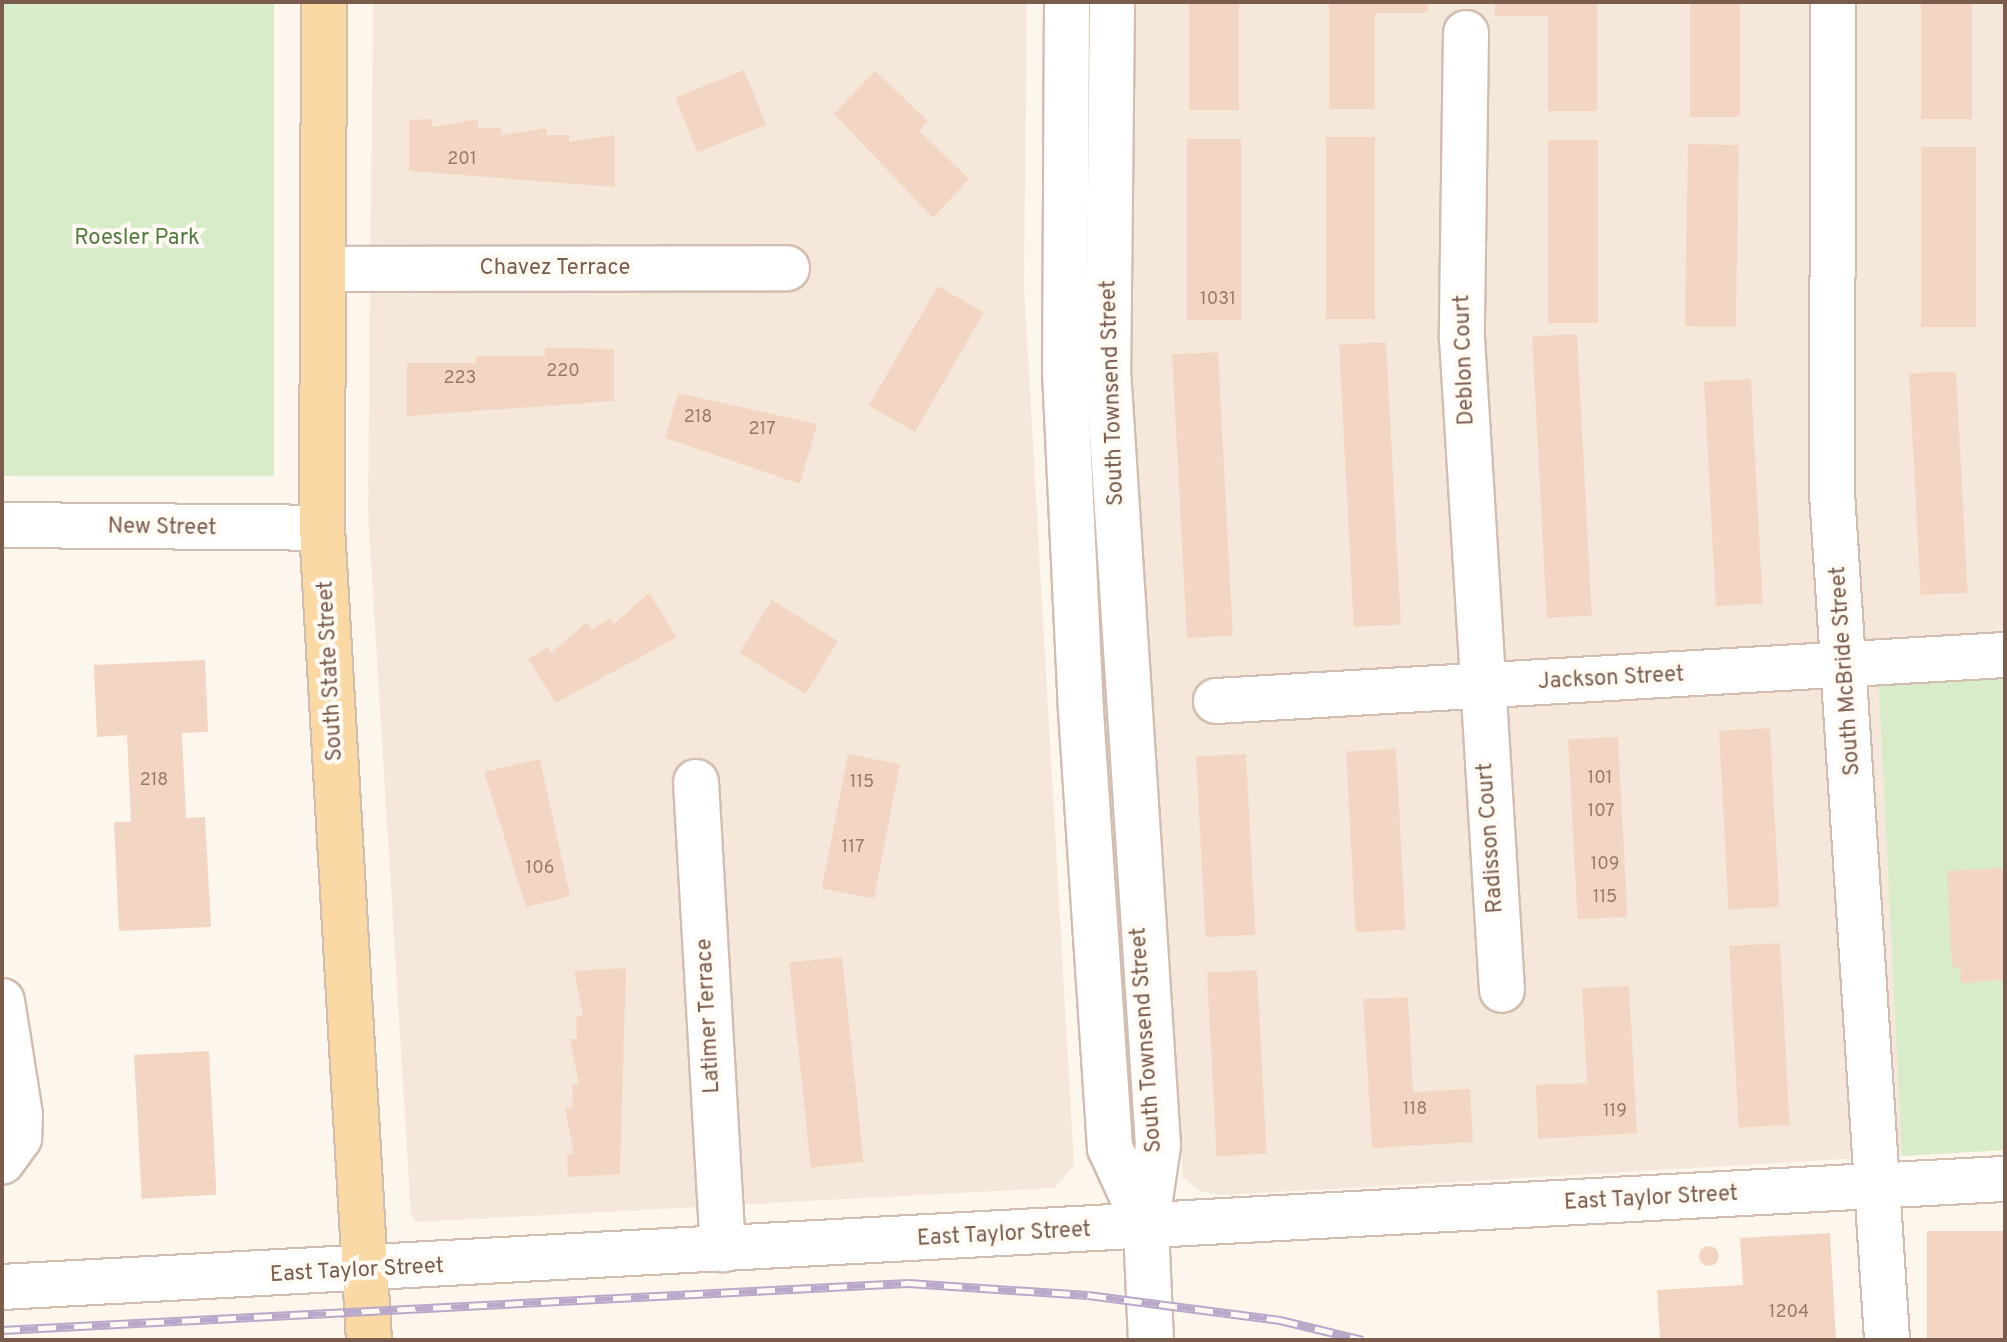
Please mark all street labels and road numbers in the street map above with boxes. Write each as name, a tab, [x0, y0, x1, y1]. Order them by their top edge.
street label: Chavez Terrace	[479, 256, 631, 282]
street label: South Townsend Street	[1096, 279, 1130, 507]
street label: Deblon Court	[1450, 294, 1480, 426]
street label: New Street	[107, 514, 217, 542]
street label: South McBride Street	[1826, 565, 1866, 777]
street label: South State Street	[313, 580, 349, 762]
street label: Jackson Street	[1537, 662, 1685, 696]
street label: Radisson Court	[1473, 762, 1509, 914]
street label: South Townsend Street	[1126, 926, 1168, 1154]
street label: Latimer Terrace	[692, 937, 726, 1095]
street label: East Taylor Street	[1563, 1181, 1739, 1217]
street label: East Taylor Street	[916, 1217, 1092, 1253]
street label: East Taylor Street	[269, 1253, 445, 1289]

